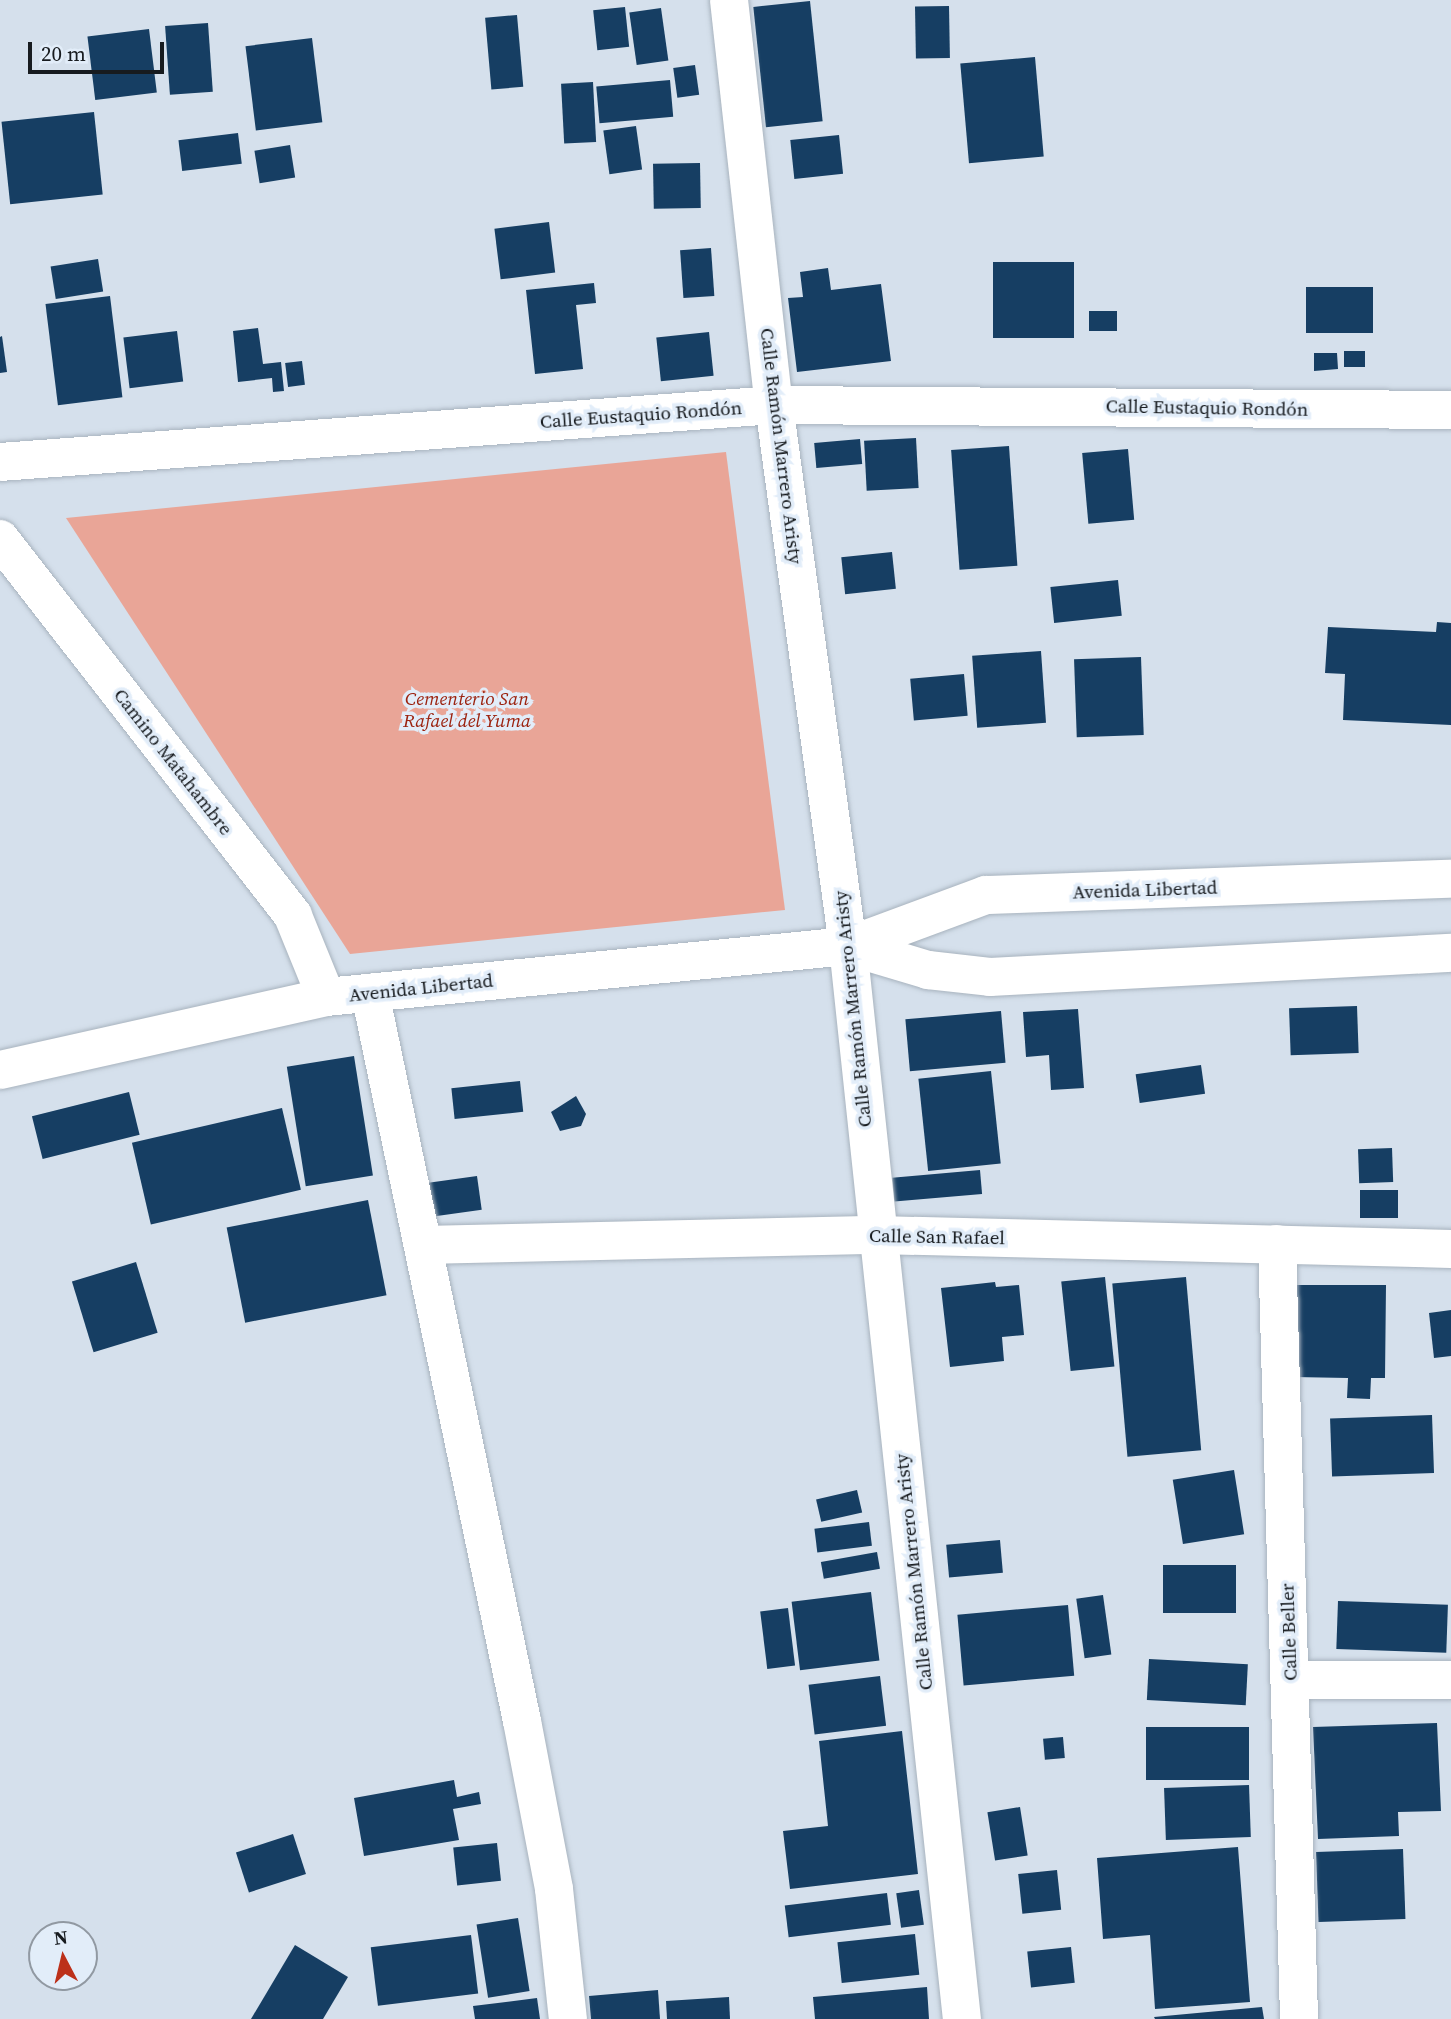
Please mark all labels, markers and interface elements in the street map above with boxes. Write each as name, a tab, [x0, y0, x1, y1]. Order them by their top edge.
scale bar	[32, 28, 168, 72]
text: 20 m	[41, 39, 86, 68]
street label: Calle Ramón Marrero Aristy	[755, 327, 807, 565]
street label: Calle Eustaquio Rondón	[1106, 395, 1308, 421]
street label: Calle Eustaquio Rondón	[539, 397, 743, 433]
street label: Camino Matahambre	[109, 684, 237, 840]
park label: Cementerio San Rafael del Yuma	[403, 688, 531, 732]
street label: Avenida Libertad	[1072, 876, 1218, 904]
street label: Calle Ramón Marrero Aristy	[829, 890, 877, 1128]
street label: Avenida Libertad	[348, 969, 494, 1007]
street label: Calle San Rafael	[869, 1224, 1005, 1250]
street label: Calle Ramón Marrero Aristy	[890, 1453, 938, 1691]
street label: Calle Beller	[1276, 1583, 1302, 1681]
north arrow	[28, 1921, 98, 1991]
text: N	[52, 1923, 69, 1951]

